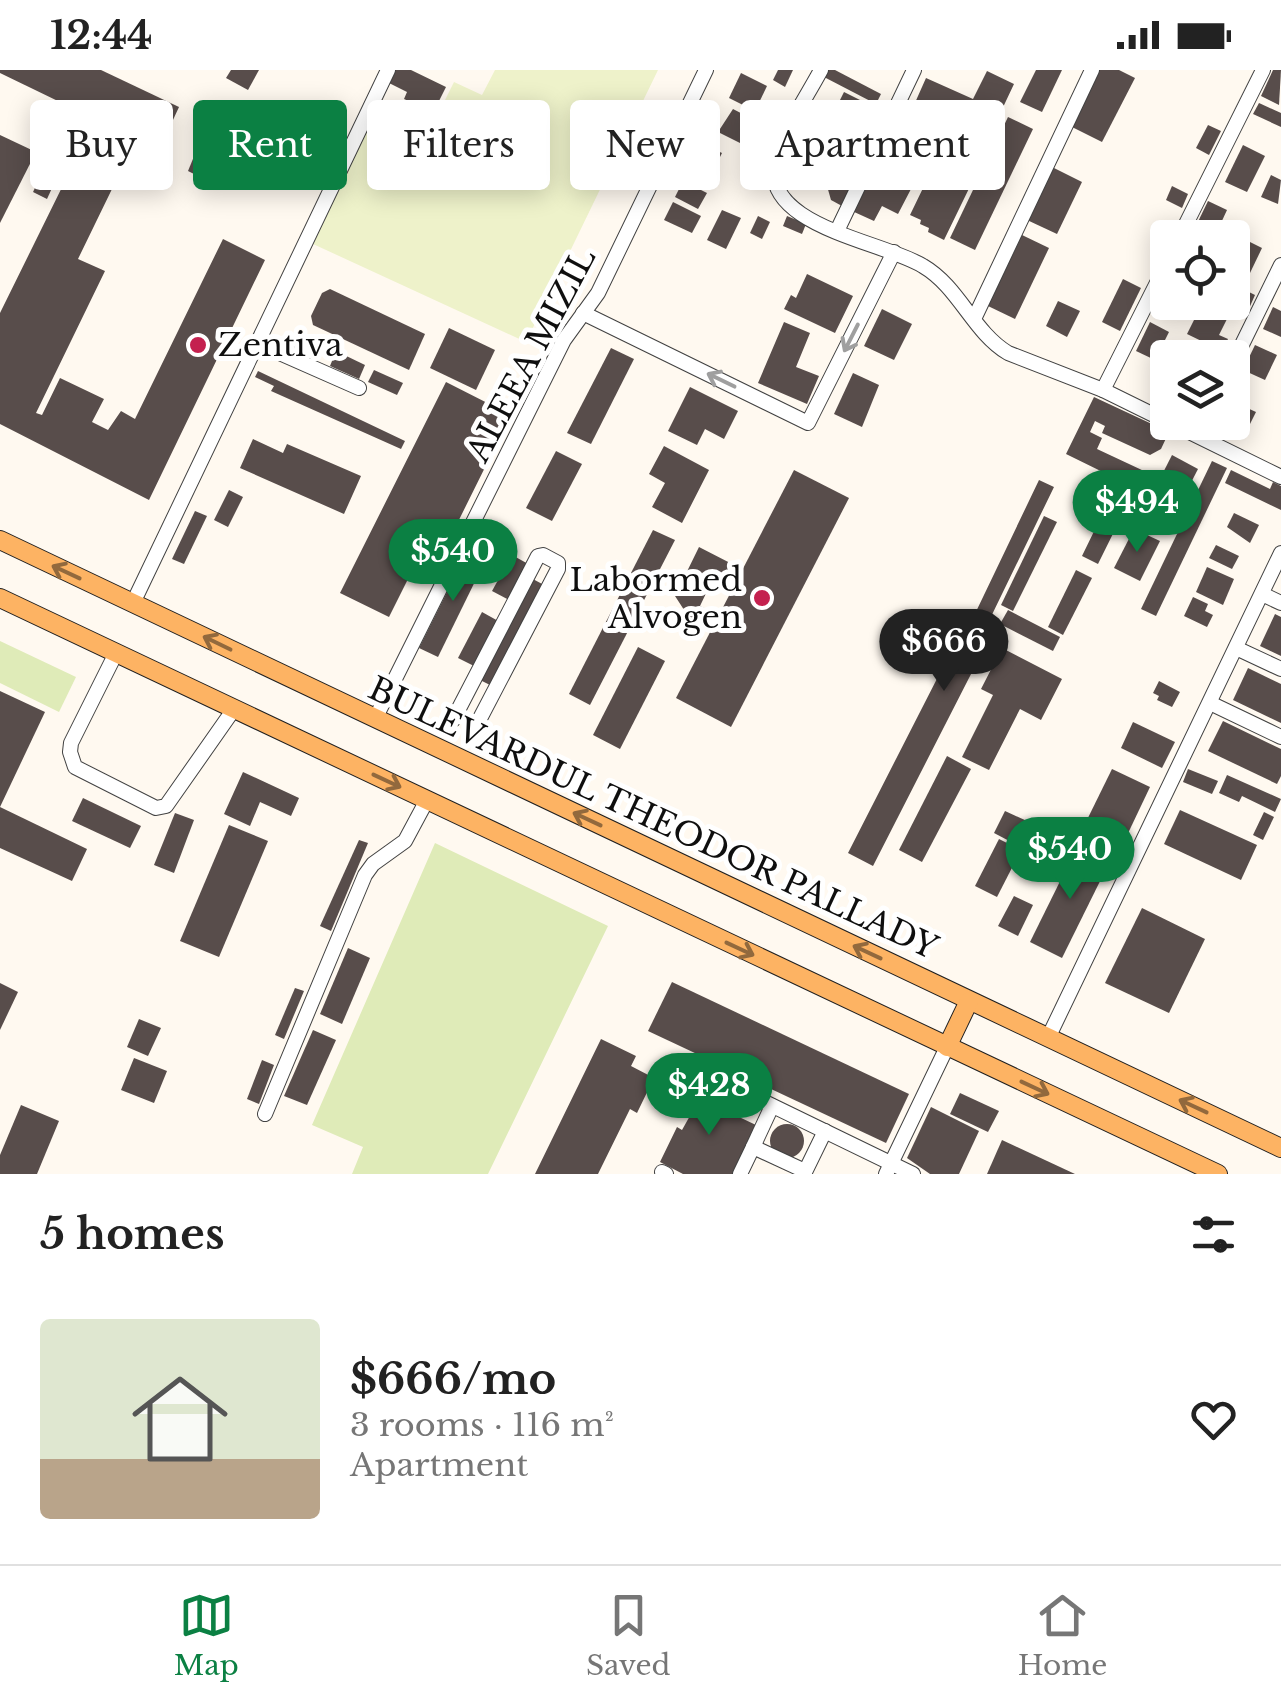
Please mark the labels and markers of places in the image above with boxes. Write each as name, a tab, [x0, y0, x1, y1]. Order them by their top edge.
place label: Zentiva	[218, 325, 343, 365]
marker: Zentiva	[187, 334, 209, 356]
pin: $494	[1078, 470, 1196, 555]
pin: $540	[394, 519, 512, 604]
place label: Labormed Alvogen	[570, 560, 742, 637]
marker: Labormed Alvogen	[751, 587, 773, 609]
pin: $666	[885, 609, 1003, 694]
pin: $540	[1011, 817, 1129, 902]
pin: $428	[650, 1053, 768, 1138]

